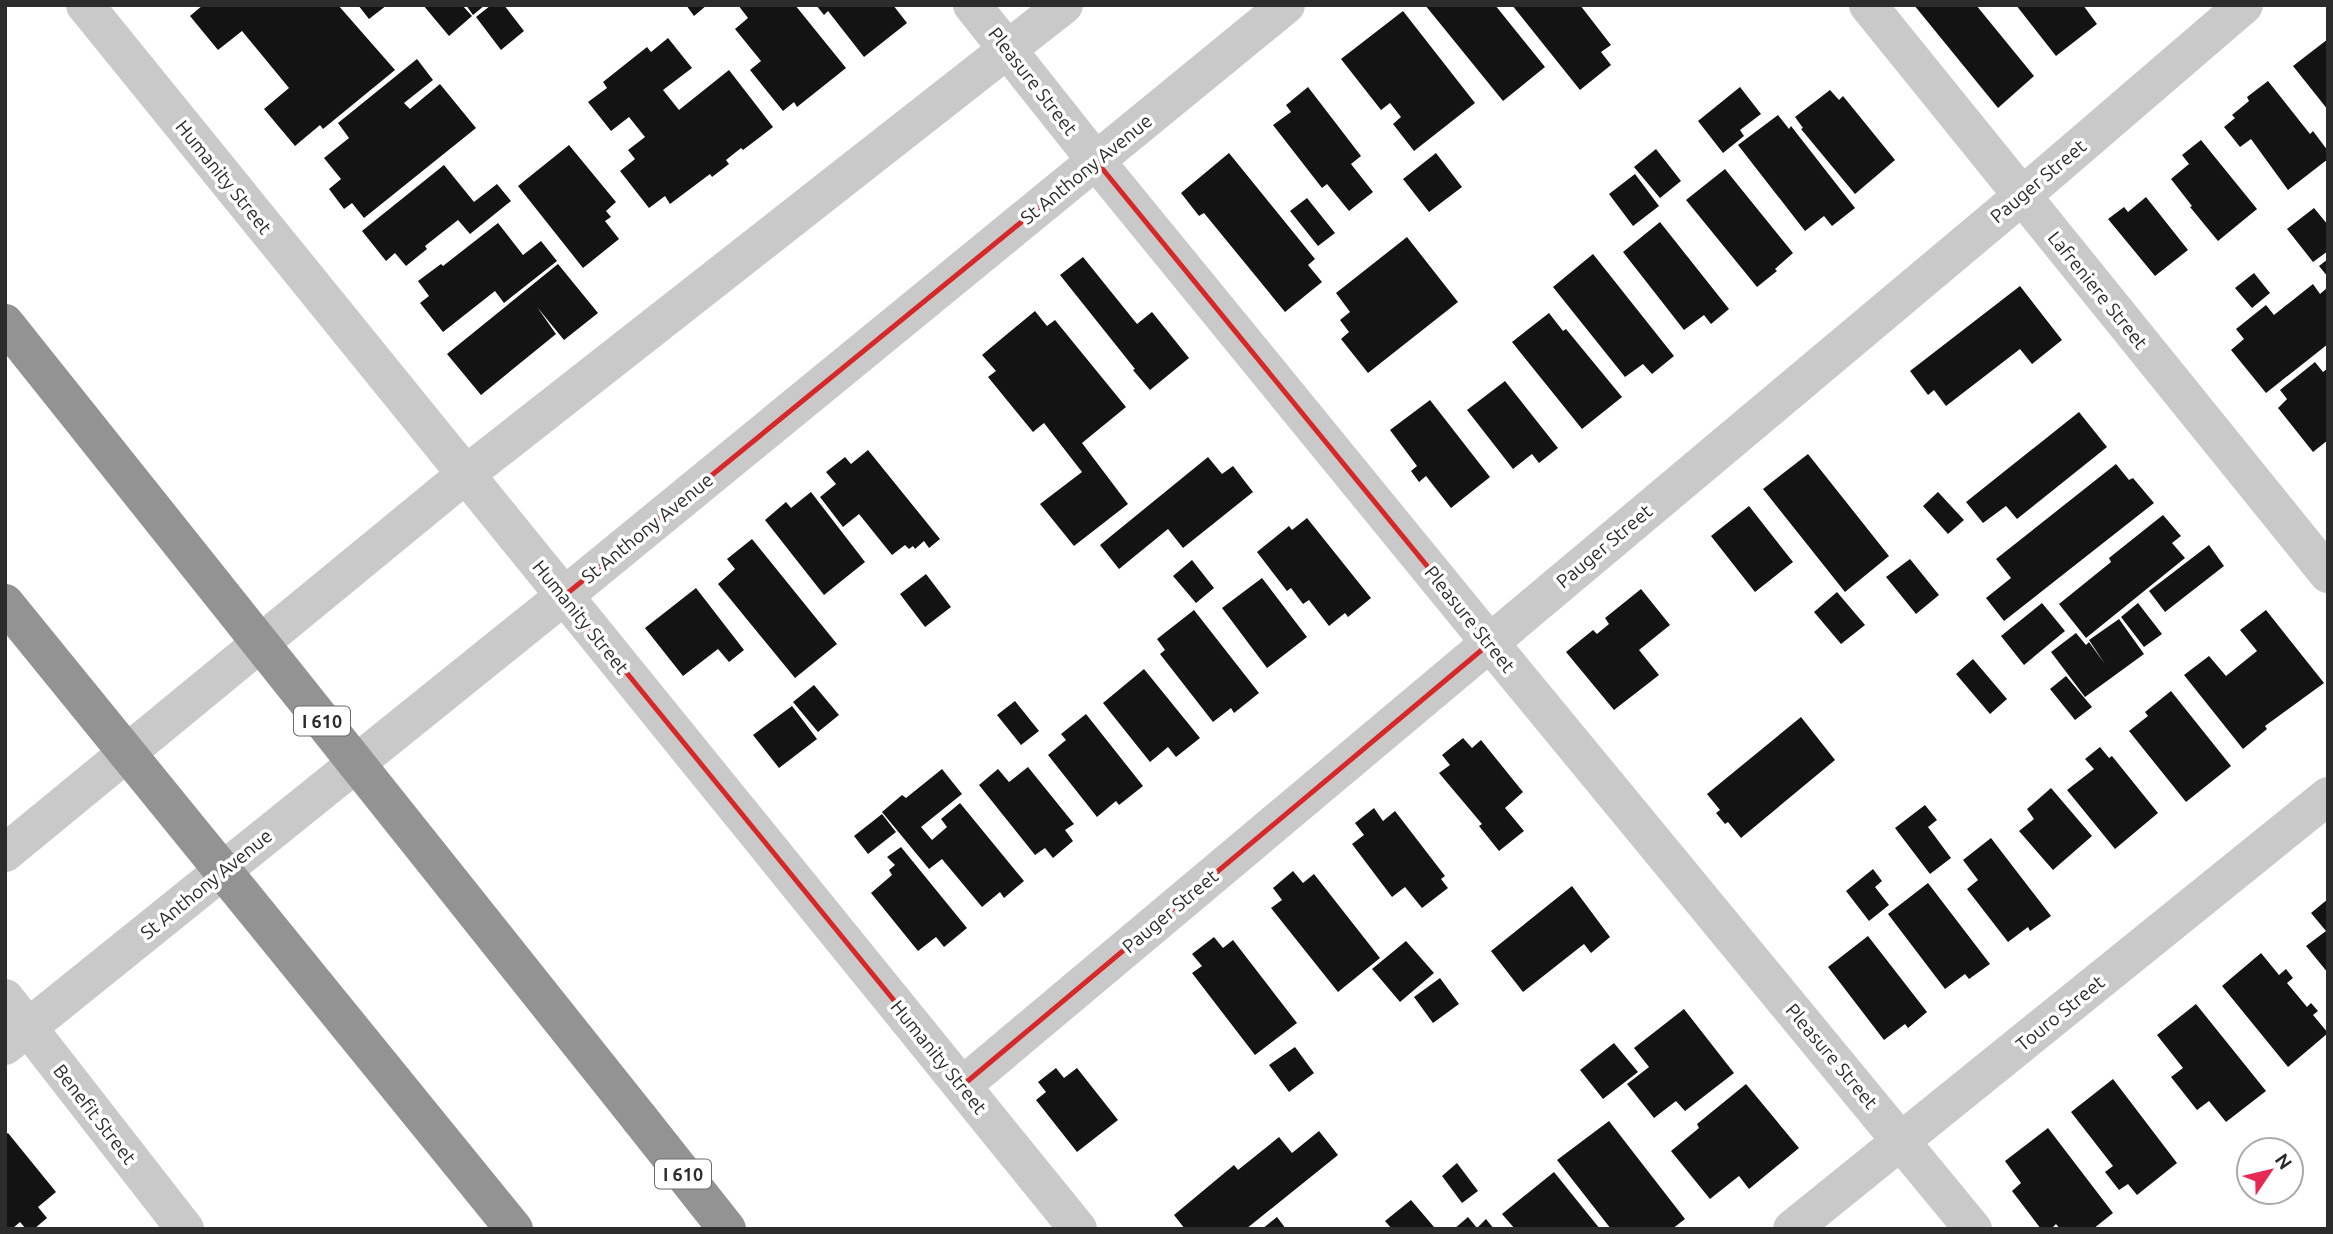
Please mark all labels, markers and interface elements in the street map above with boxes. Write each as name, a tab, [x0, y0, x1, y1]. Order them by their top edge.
street label: Pleasure Street	[984, 23, 1082, 140]
street label: St Anthony Avenue	[1016, 109, 1156, 229]
street label: Humanity Street	[171, 116, 277, 239]
street label: Pauger Street	[1986, 134, 2091, 227]
street label: Lafreniere Street	[2044, 227, 2153, 354]
street label: St Anthony Avenue	[577, 468, 717, 588]
street label: Pauger Street	[1552, 499, 1657, 592]
street label: Humanity Street	[528, 556, 634, 679]
street label: Pleasure Street	[1420, 561, 1520, 677]
road number: I 610	[294, 706, 350, 736]
street label: St Anthony Avenue	[136, 824, 276, 944]
street label: Pauger Street	[1118, 864, 1223, 957]
street label: Touro Street	[2011, 970, 2109, 1055]
street label: Humanity Street	[886, 996, 992, 1119]
street label: Pleasure Street	[1782, 999, 1883, 1114]
street label: Benefit Street	[49, 1060, 141, 1169]
north arrow	[2235, 1136, 2305, 1206]
text: N	[2271, 1149, 2297, 1173]
road number: I 610	[655, 1160, 711, 1189]

